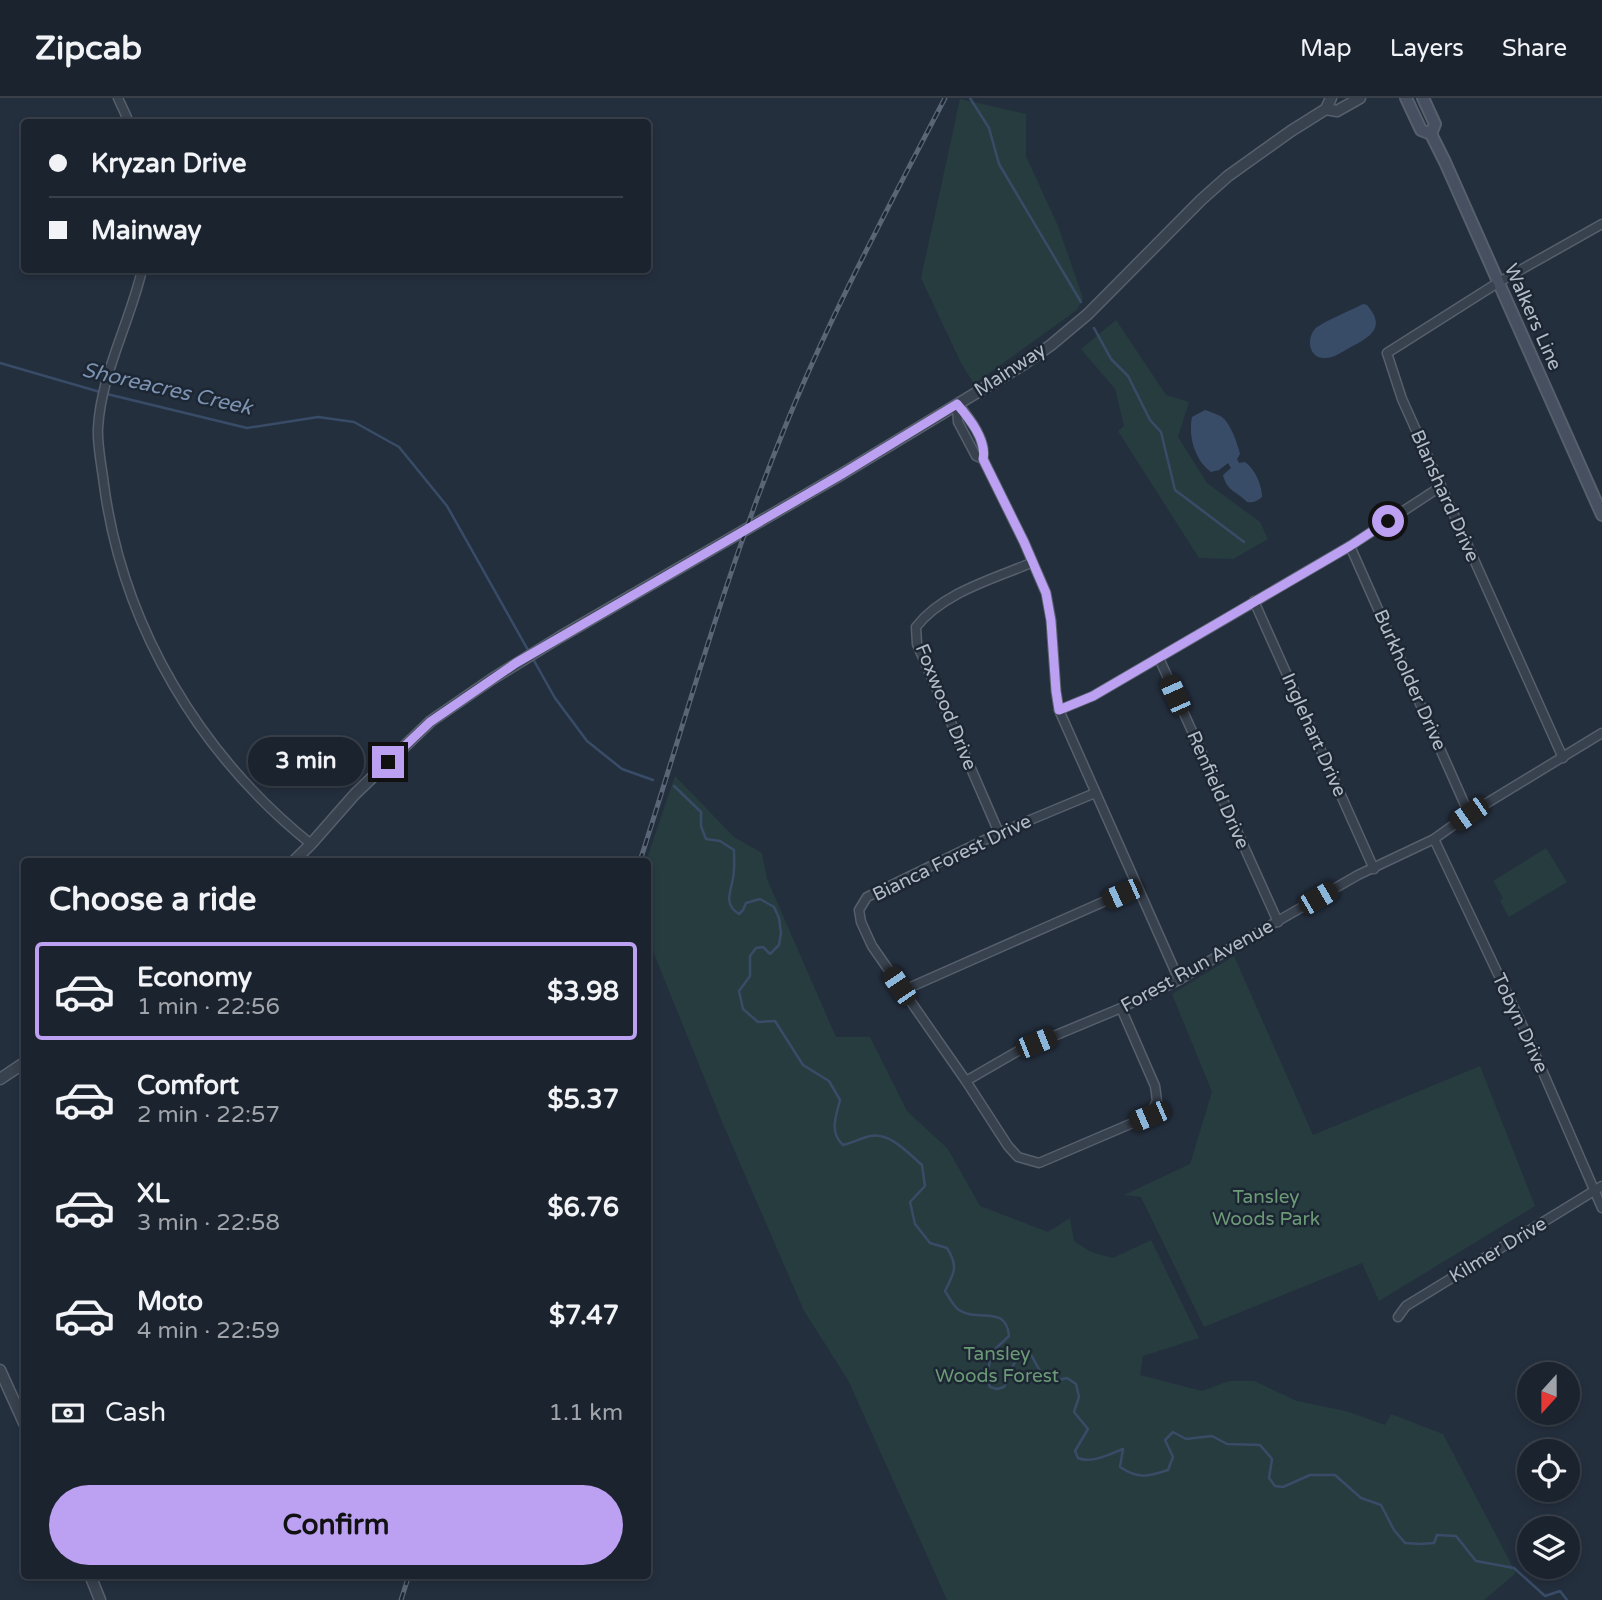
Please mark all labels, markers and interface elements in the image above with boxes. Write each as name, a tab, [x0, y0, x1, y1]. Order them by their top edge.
text: Zipcab	[35, 29, 142, 68]
text: Map	[1300, 34, 1352, 63]
text: Layers	[1390, 34, 1464, 63]
text: Share	[1502, 34, 1567, 63]
text: Kryzan Drive	[91, 148, 247, 179]
text: Mainway	[91, 215, 202, 246]
street label: Walkers Line	[1500, 260, 1566, 374]
street label: Mainway	[970, 339, 1050, 401]
water label: Shoreacres Creek	[80, 357, 256, 421]
street label: Blanshard Drive	[1406, 427, 1484, 565]
route start	[1372, 505, 1404, 537]
street label: Burkholder Drive	[1369, 606, 1451, 754]
street label: Foxwood Drive	[911, 641, 981, 773]
street label: Inglehart Drive	[1277, 670, 1351, 800]
car	[1157, 672, 1194, 718]
street label: Renfield Drive	[1182, 728, 1254, 852]
callout: 3 min	[248, 738, 364, 786]
route end	[372, 746, 404, 778]
text: 3 min	[275, 747, 337, 775]
car	[1446, 793, 1493, 835]
street label: Bianca Forest Drive	[869, 810, 1035, 906]
car	[1099, 876, 1146, 912]
car	[1295, 878, 1342, 918]
text: Choose a ride	[49, 881, 256, 919]
street label: Forest Run Avenue	[1117, 915, 1277, 1017]
icon: car	[53, 960, 116, 1023]
text: Economy	[137, 962, 252, 993]
car	[879, 963, 920, 1009]
street label: Tobyn Drive	[1487, 970, 1553, 1076]
text: $3.98	[547, 976, 619, 1007]
text: 1 min · 22:56	[137, 993, 280, 1021]
car	[1013, 1025, 1060, 1061]
icon: car	[53, 1068, 116, 1131]
text: Comfort	[137, 1070, 239, 1101]
text: $5.37	[547, 1084, 619, 1115]
car	[1126, 1098, 1173, 1134]
text: 2 min · 22:57	[137, 1101, 280, 1129]
icon: car	[53, 1176, 116, 1239]
text: XL	[137, 1178, 169, 1209]
park label: Tansley Woods Park	[1212, 1186, 1320, 1230]
text: $6.76	[547, 1192, 619, 1223]
text: 3 min · 22:58	[137, 1209, 280, 1237]
street label: Kilmer Drive	[1445, 1212, 1551, 1288]
icon: car	[53, 1284, 116, 1347]
text: Moto	[137, 1286, 203, 1317]
text: $7.47	[549, 1300, 619, 1331]
text: 4 min · 22:59	[137, 1317, 280, 1345]
park label: Tansley Woods Forest	[935, 1343, 1059, 1387]
north arrow	[1517, 1362, 1580, 1424]
map controls	[1517, 1362, 1580, 1579]
icon: cash	[49, 1394, 87, 1432]
text: Cash	[105, 1397, 166, 1428]
text: 1.1 km	[549, 1399, 623, 1427]
button: locate	[1517, 1439, 1580, 1502]
button: Confirm	[49, 1485, 623, 1565]
button: layers	[1517, 1516, 1580, 1579]

